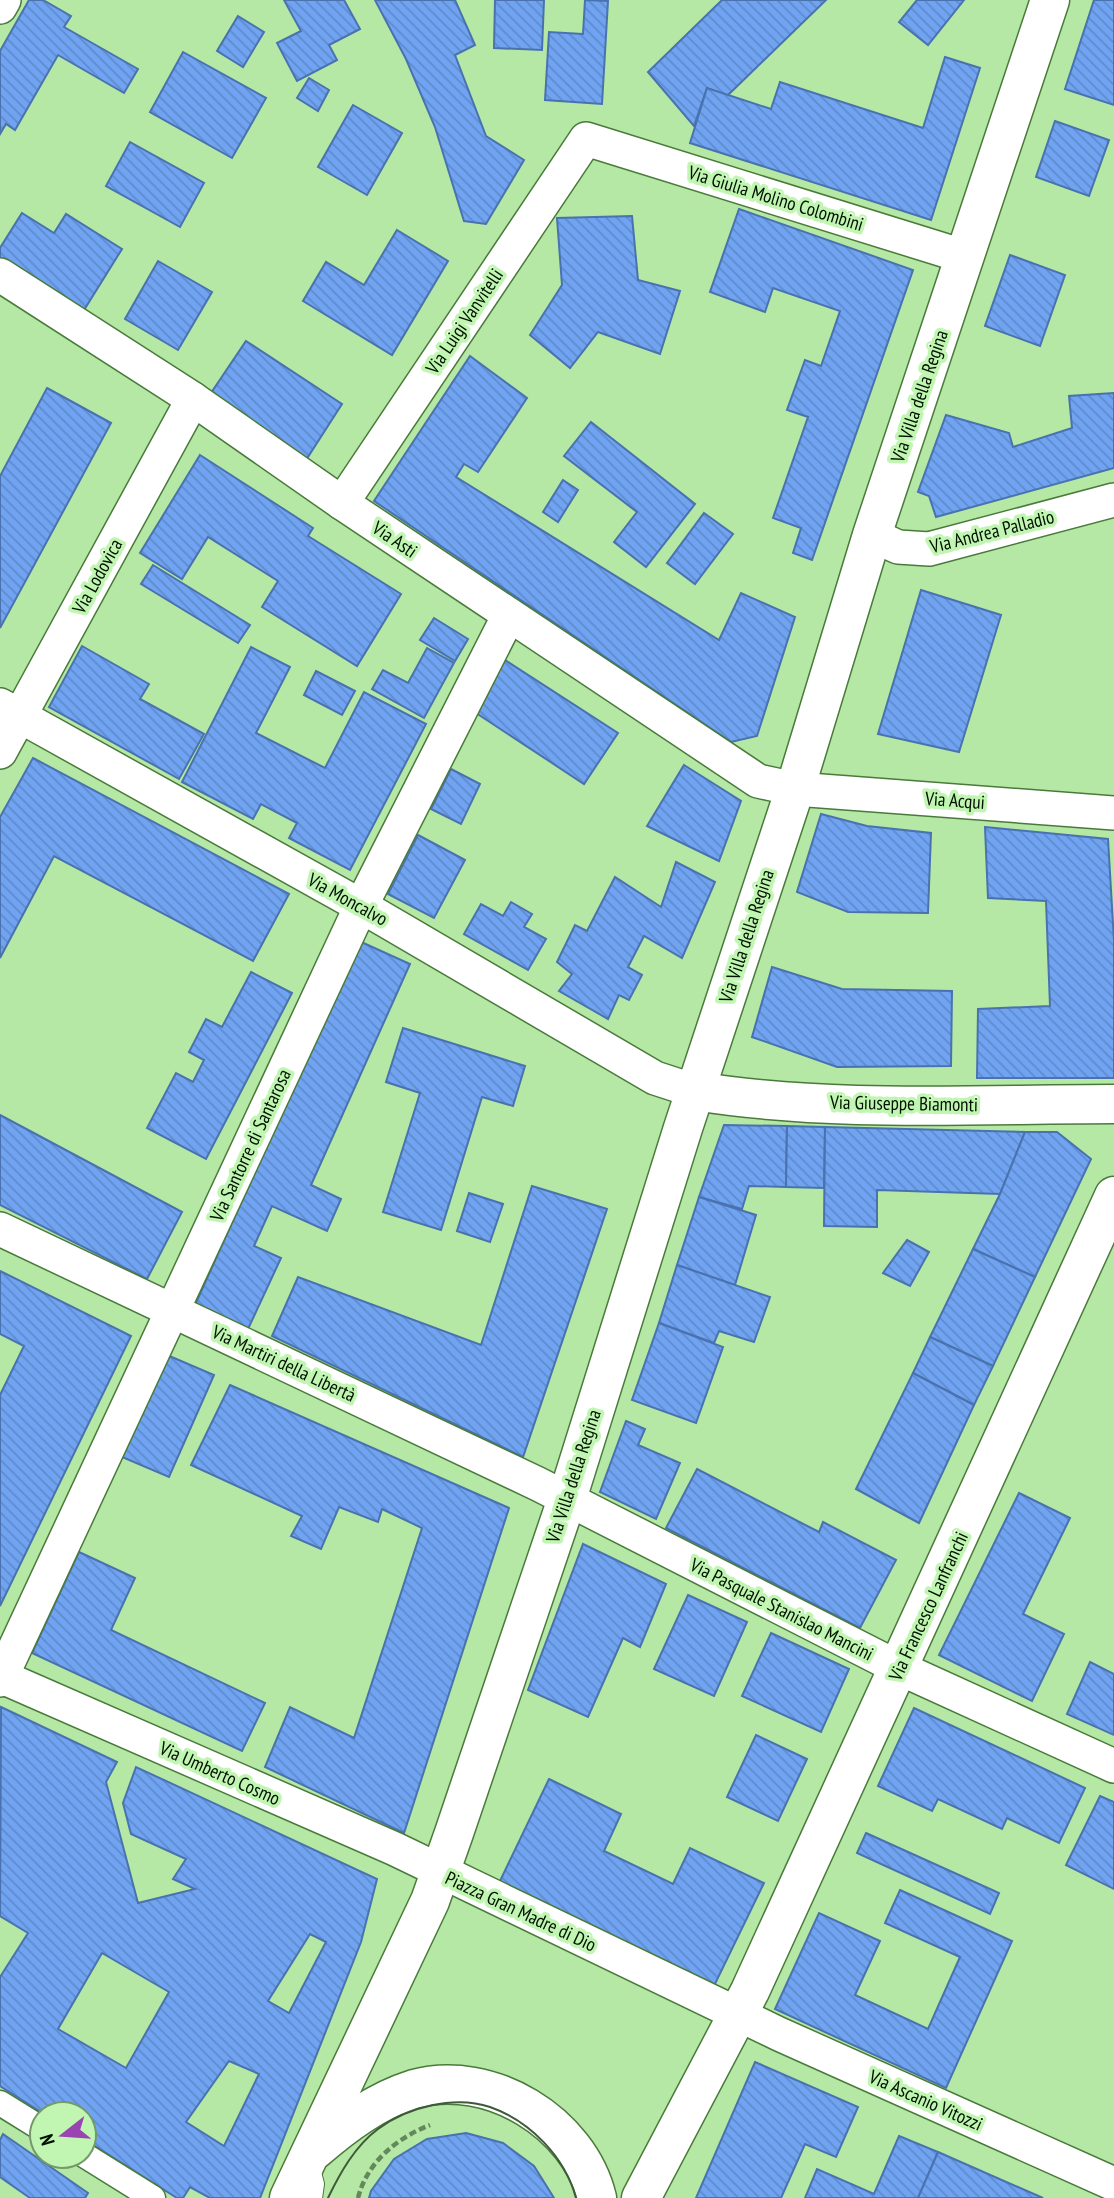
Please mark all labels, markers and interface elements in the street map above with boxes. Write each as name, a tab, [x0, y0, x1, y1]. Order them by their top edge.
street label: Via Giulia Molino Colombini	[684, 160, 867, 236]
street label: Via Luigi Vanvitelli	[419, 264, 508, 379]
street label: Via Villa della Regina	[885, 327, 953, 466]
street label: Via Andrea Palladio	[927, 504, 1056, 558]
street label: Via Asti	[367, 515, 422, 563]
street label: Via Lodovica	[66, 534, 127, 619]
street label: Via Acqui	[923, 786, 986, 814]
street label: Via Villa della Regina	[713, 866, 779, 1006]
street label: Via Moncalvo	[303, 867, 392, 931]
street label: Via Santorre di Santarosa	[204, 1065, 296, 1226]
street label: Via Giuseppe Biamonti	[829, 1090, 978, 1116]
street label: Via Martiri della Libertà	[207, 1319, 360, 1407]
street label: Via Villa della Regina	[540, 1406, 606, 1546]
street label: Via Francesco Lanfranchi	[883, 1528, 973, 1685]
street label: Via Pasquale Stanislao Mancini	[685, 1552, 878, 1666]
street label: Via Umberto Cosmo	[155, 1735, 284, 1810]
street label: Piazza Gran Madre di Dio	[442, 1866, 600, 1956]
street label: Via Ascanio Vitozzi	[865, 2064, 987, 2136]
north arrow	[28, 2100, 98, 2170]
text: N	[34, 2132, 60, 2148]

